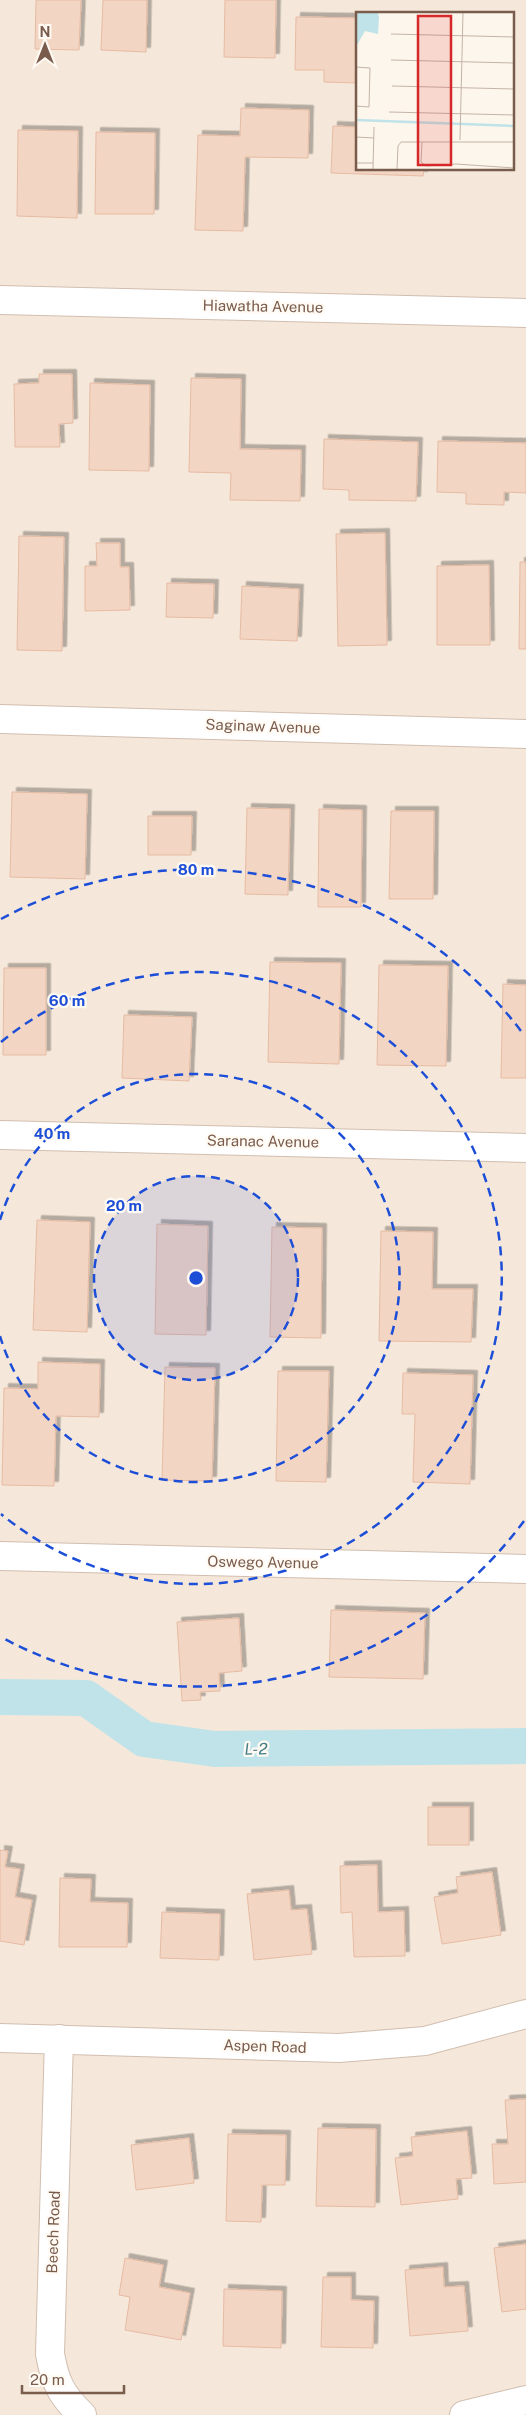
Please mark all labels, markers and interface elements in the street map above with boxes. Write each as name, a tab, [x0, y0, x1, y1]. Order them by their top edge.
inset map	[356, 12, 514, 170]
north arrow	[20, 20, 70, 70]
text: N	[40, 24, 50, 40]
street label: Hiawatha Avenue	[203, 296, 323, 316]
street label: Saginaw Avenue	[205, 715, 321, 737]
text: 80 m	[178, 861, 214, 878]
text: 60 m	[49, 992, 85, 1009]
text: 40 m	[34, 1125, 70, 1142]
street label: Saranac Avenue	[207, 1132, 319, 1150]
text: 20 m	[106, 1197, 142, 1214]
centre of rings	[187, 1269, 205, 1287]
street label: Oswego Avenue	[207, 1553, 319, 1571]
water label: L-2	[244, 1739, 268, 1759]
street label: Aspen Road	[223, 2036, 307, 2056]
street label: Beech Road	[43, 2190, 63, 2274]
scale bar	[22, 2362, 125, 2394]
text: 20 m	[30, 2371, 65, 2388]

